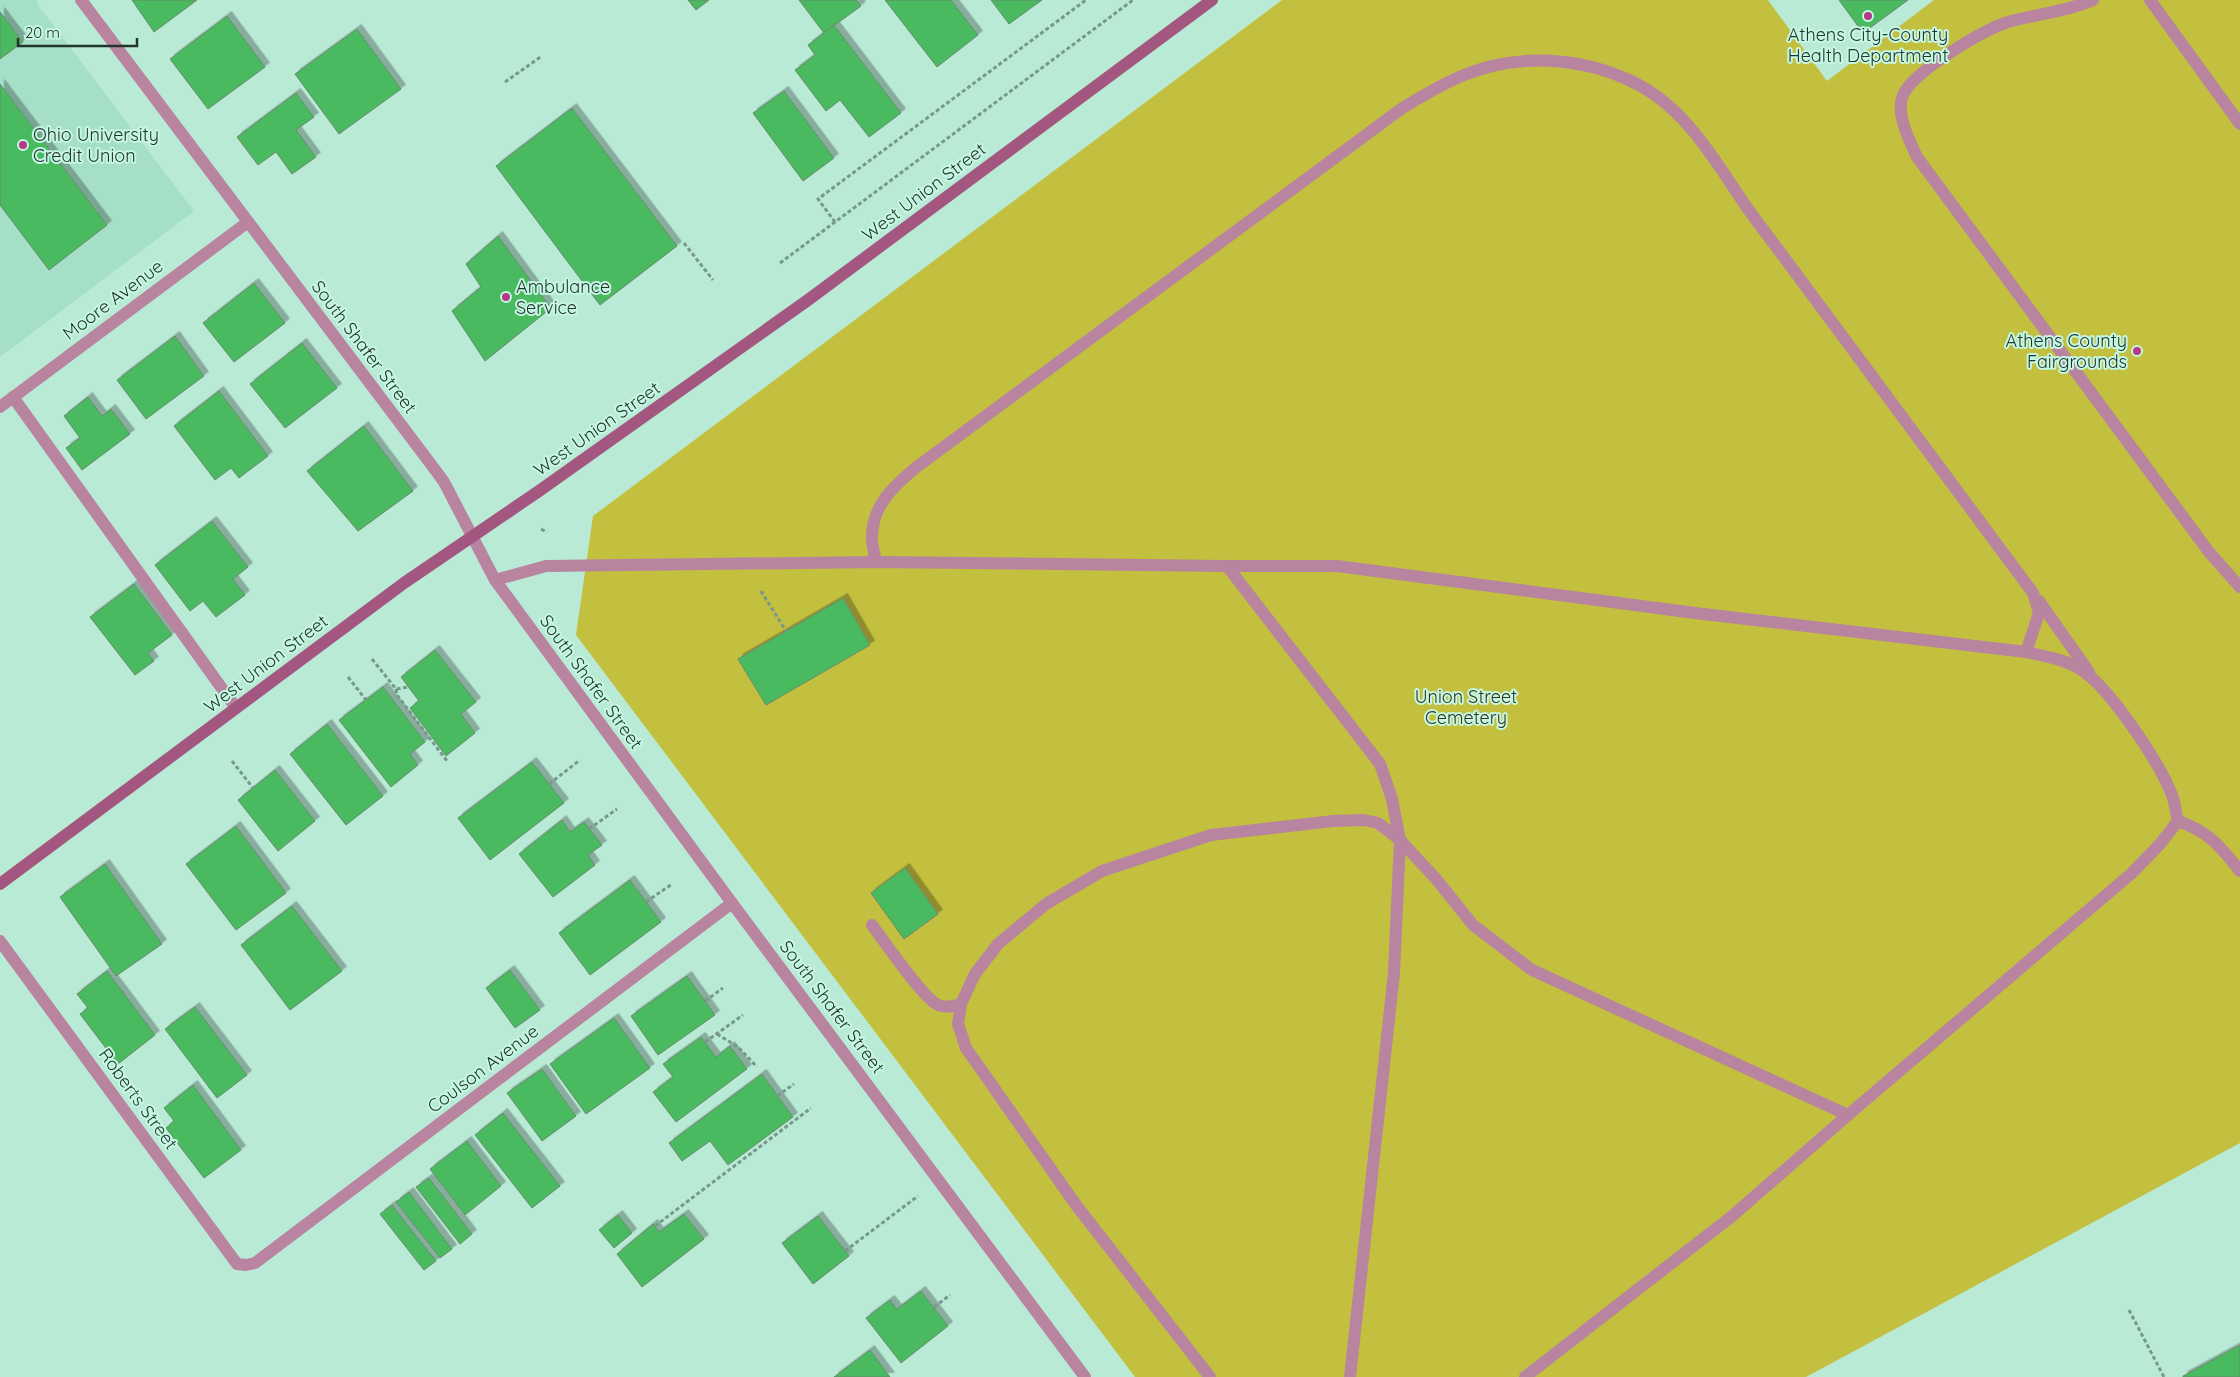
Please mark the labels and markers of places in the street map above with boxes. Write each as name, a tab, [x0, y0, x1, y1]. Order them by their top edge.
marker: Athens City-County Health Department	[1862, 10, 1874, 22]
place label: Athens City-County Health Department	[1788, 23, 1948, 67]
place label: Ohio University Credit Union	[33, 123, 159, 167]
marker: Ohio University Credit Union	[17, 139, 29, 151]
place label: Ambulance Service	[516, 275, 610, 319]
marker: Ambulance Service	[500, 291, 512, 303]
place label: Athens County Fairgrounds	[2006, 329, 2127, 373]
marker: Athens County Fairgrounds	[2131, 345, 2143, 357]

